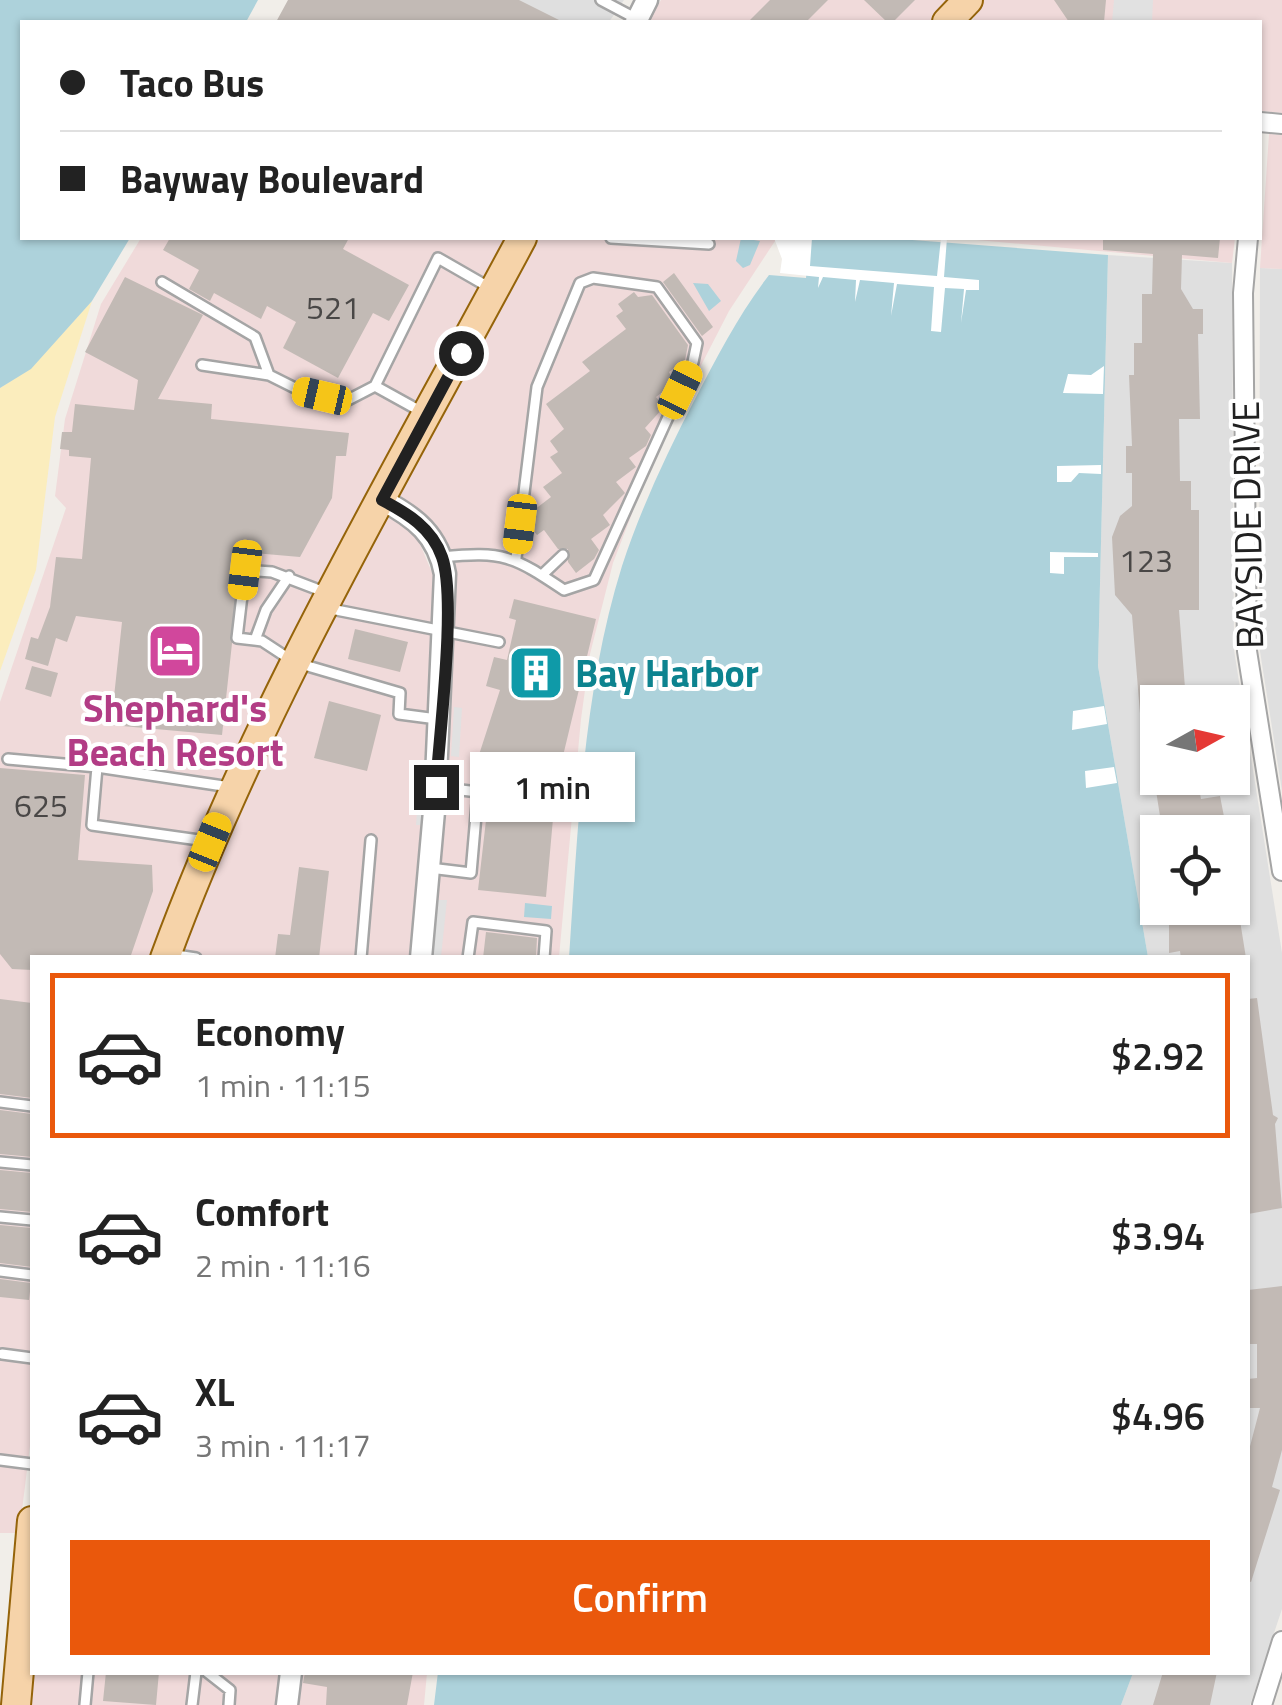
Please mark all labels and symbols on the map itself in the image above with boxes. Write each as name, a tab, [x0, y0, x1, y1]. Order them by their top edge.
house number: 521	[306, 283, 360, 331]
route start	[439, 331, 484, 376]
car	[653, 356, 707, 424]
car	[289, 375, 355, 417]
street label: BAYSIDE DRIVE	[1216, 401, 1278, 649]
car	[501, 492, 539, 556]
house number: 123	[1119, 536, 1173, 584]
car	[226, 538, 264, 602]
hotel icon: Shephard's Beach Resort	[145, 621, 205, 681]
building icon: Bay Harbor	[506, 643, 566, 703]
place label: Bay Harbor	[575, 644, 759, 702]
place label: Shephard's Beach Resort	[66, 679, 284, 781]
north arrow	[1140, 685, 1250, 795]
callout: 1 min	[471, 752, 636, 822]
route end	[414, 765, 459, 810]
house number: 625	[14, 781, 68, 829]
car	[185, 809, 235, 875]

